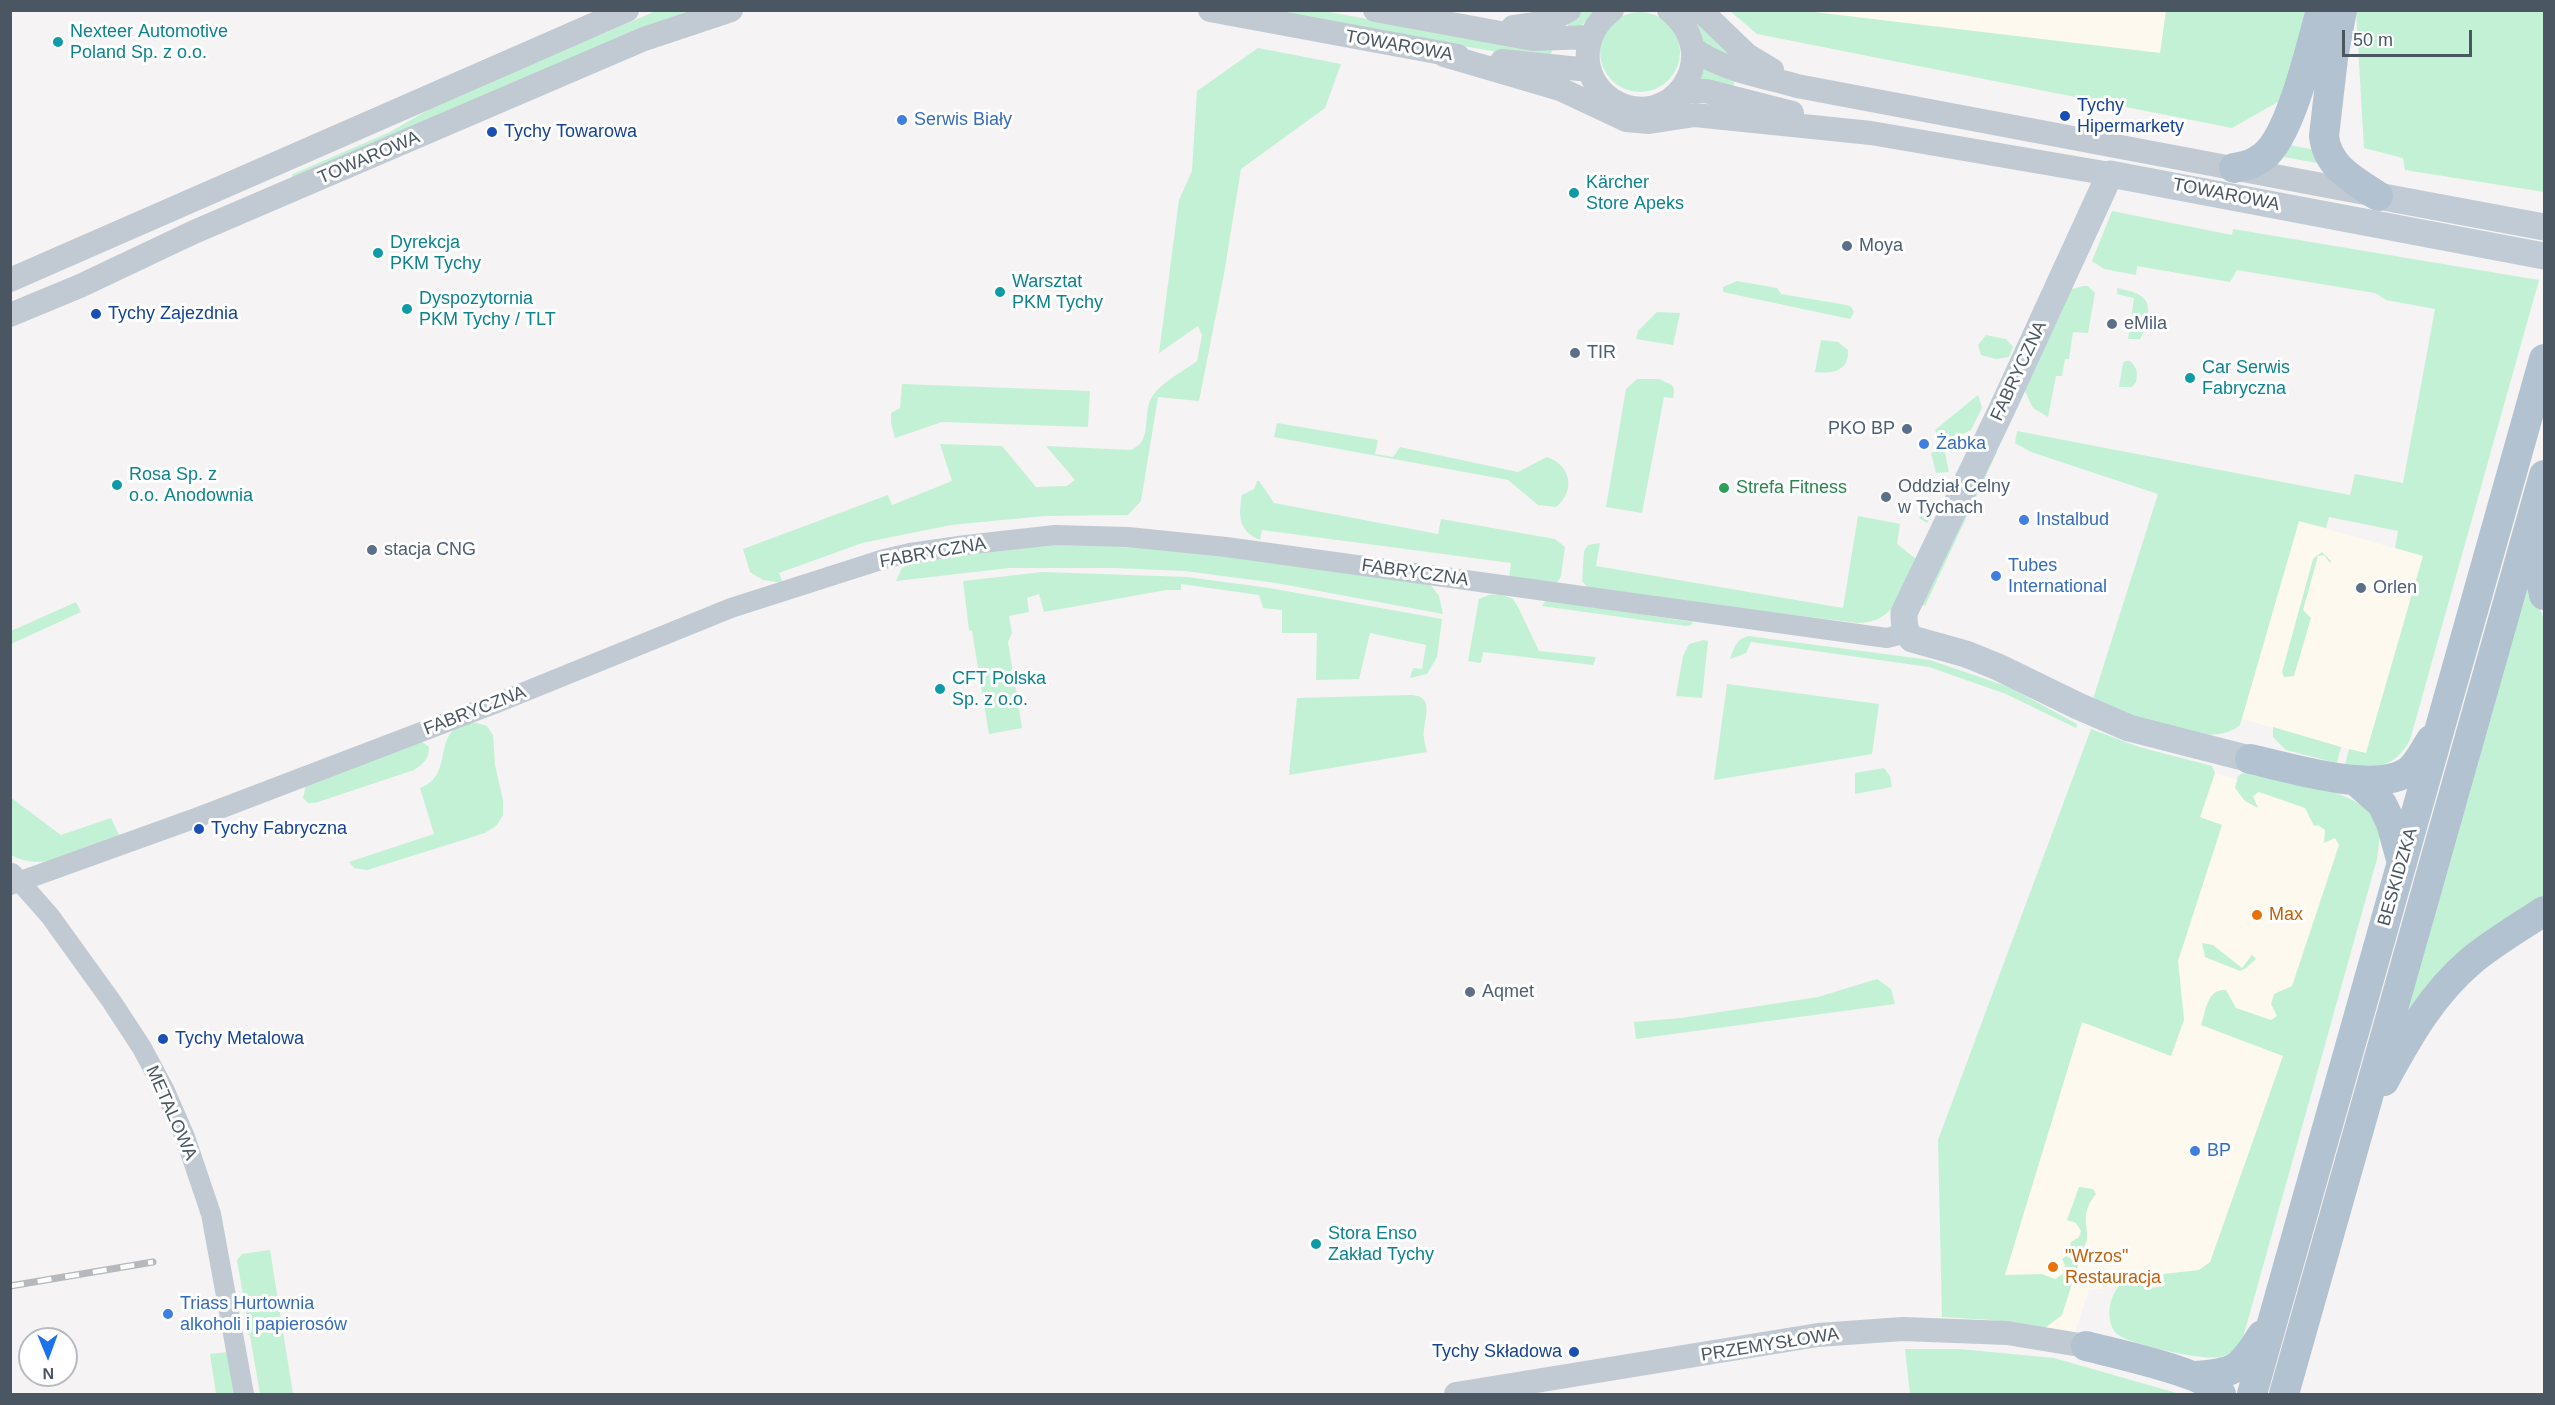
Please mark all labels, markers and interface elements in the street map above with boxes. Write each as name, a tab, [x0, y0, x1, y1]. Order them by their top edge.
scale bar	[2345, 18, 2476, 56]
place label: Nexteer Automotive Poland Sp. z o.o.	[70, 21, 228, 63]
street label: TOWAROWA	[1344, 26, 1454, 66]
text: 50 m	[2353, 30, 2393, 50]
marker: Nexteer Automotive Poland Sp. z o.o.	[51, 35, 65, 49]
place label: Tychy Hipermarkety	[2077, 95, 2184, 138]
place label: Serwis Biały	[914, 109, 1012, 131]
marker: Tychy Hipermarkety	[2058, 109, 2072, 123]
marker: Serwis Biały	[895, 113, 909, 127]
place label: Tychy Towarowa	[504, 121, 637, 143]
marker: Tychy Towarowa	[485, 125, 499, 139]
street label: TOWAROWA	[315, 127, 423, 189]
place label: Kärcher Store Apeks	[1586, 172, 1684, 214]
street label: TOWAROWA	[2171, 174, 2281, 216]
marker: Kärcher Store Apeks	[1567, 186, 1581, 200]
place label: Dyrekcja PKM Tychy	[390, 232, 481, 274]
place label: Moya	[1859, 235, 1903, 257]
marker: Moya	[1840, 239, 1854, 253]
marker: Dyrekcja PKM Tychy	[371, 246, 385, 260]
place label: Warsztat PKM Tychy	[1012, 271, 1103, 314]
marker: Warsztat PKM Tychy	[993, 285, 1007, 299]
place label: Dyspozytornia PKM Tychy / TLT	[419, 288, 556, 330]
marker: Dyspozytornia PKM Tychy / TLT	[400, 302, 414, 316]
place label: Tychy Zajezdnia	[108, 303, 238, 325]
marker: Tychy Zajezdnia	[89, 307, 103, 321]
place label: eMila	[2124, 313, 2167, 335]
marker: eMila	[2105, 317, 2119, 331]
street label: FABRYCZNA	[1986, 318, 2052, 424]
place label: TIR	[1587, 342, 1616, 364]
marker: TIR	[1568, 346, 1582, 360]
place label: Car Serwis Fabryczna	[2202, 357, 2290, 400]
marker: Car Serwis Fabryczna	[2183, 371, 2197, 385]
place label: PKO BP	[1828, 418, 1895, 440]
marker: PKO BP	[1900, 422, 1914, 436]
place label: Żabka	[1936, 433, 1986, 455]
marker: Żabka	[1917, 437, 1931, 451]
place label: Rosa Sp. z o.o. Anodownia	[129, 464, 253, 506]
place label: Oddział Celny w Tychach	[1898, 476, 2010, 518]
place label: Strefa Fitness	[1736, 477, 1847, 499]
marker: Rosa Sp. z o.o. Anodownia	[110, 478, 124, 492]
marker: Strefa Fitness	[1717, 481, 1731, 495]
marker: Oddział Celny w Tychach	[1879, 490, 1893, 504]
place label: Instalbud	[2036, 509, 2109, 531]
marker: Instalbud	[2017, 513, 2031, 527]
street label: FABRYCZNA	[878, 533, 988, 573]
place label: stacja CNG	[384, 539, 476, 561]
marker: stacja CNG	[365, 543, 379, 557]
street label: FABRYCZNA	[1360, 555, 1470, 591]
place label: Tubes International	[2008, 555, 2107, 598]
marker: Tubes International	[1989, 569, 2003, 583]
place label: Orlen	[2373, 577, 2417, 599]
marker: Orlen	[2354, 581, 2368, 595]
place label: CFT Polska Sp. z o.o.	[952, 668, 1046, 710]
street label: FABRYCZNA	[421, 682, 529, 740]
marker: CFT Polska Sp. z o.o.	[933, 682, 947, 696]
place label: Tychy Fabryczna	[211, 818, 347, 840]
marker: Tychy Fabryczna	[192, 822, 206, 836]
street label: BESKIDZKA	[2374, 825, 2422, 929]
place label: Max	[2269, 904, 2303, 926]
marker: Max	[2250, 908, 2264, 922]
place label: Aqmet	[1482, 981, 1534, 1003]
marker: Aqmet	[1463, 985, 1477, 999]
place label: Tychy Metalowa	[175, 1028, 304, 1050]
marker: Tychy Metalowa	[156, 1032, 170, 1046]
street label: METALOWA	[141, 1062, 201, 1164]
place label: BP	[2207, 1140, 2231, 1162]
marker: BP	[2188, 1144, 2202, 1158]
place label: Stora Enso Zakład Tychy	[1328, 1223, 1434, 1266]
marker: Stora Enso Zakład Tychy	[1309, 1237, 1323, 1251]
place label: "Wrzos" Restauracja	[2065, 1246, 2161, 1288]
marker: "Wrzos" Restauracja	[2046, 1260, 2060, 1274]
place label: Triass Hurtownia alkoholi i papierosów	[180, 1293, 347, 1336]
marker: Triass Hurtownia alkoholi i papierosów	[161, 1307, 175, 1321]
street label: PRZEMYSŁOWA	[1699, 1323, 1841, 1367]
north arrow	[18, 1327, 78, 1387]
place label: Tychy Składowa	[1432, 1341, 1562, 1363]
marker: Tychy Składowa	[1567, 1345, 1581, 1359]
text: N	[42, 1365, 54, 1382]

